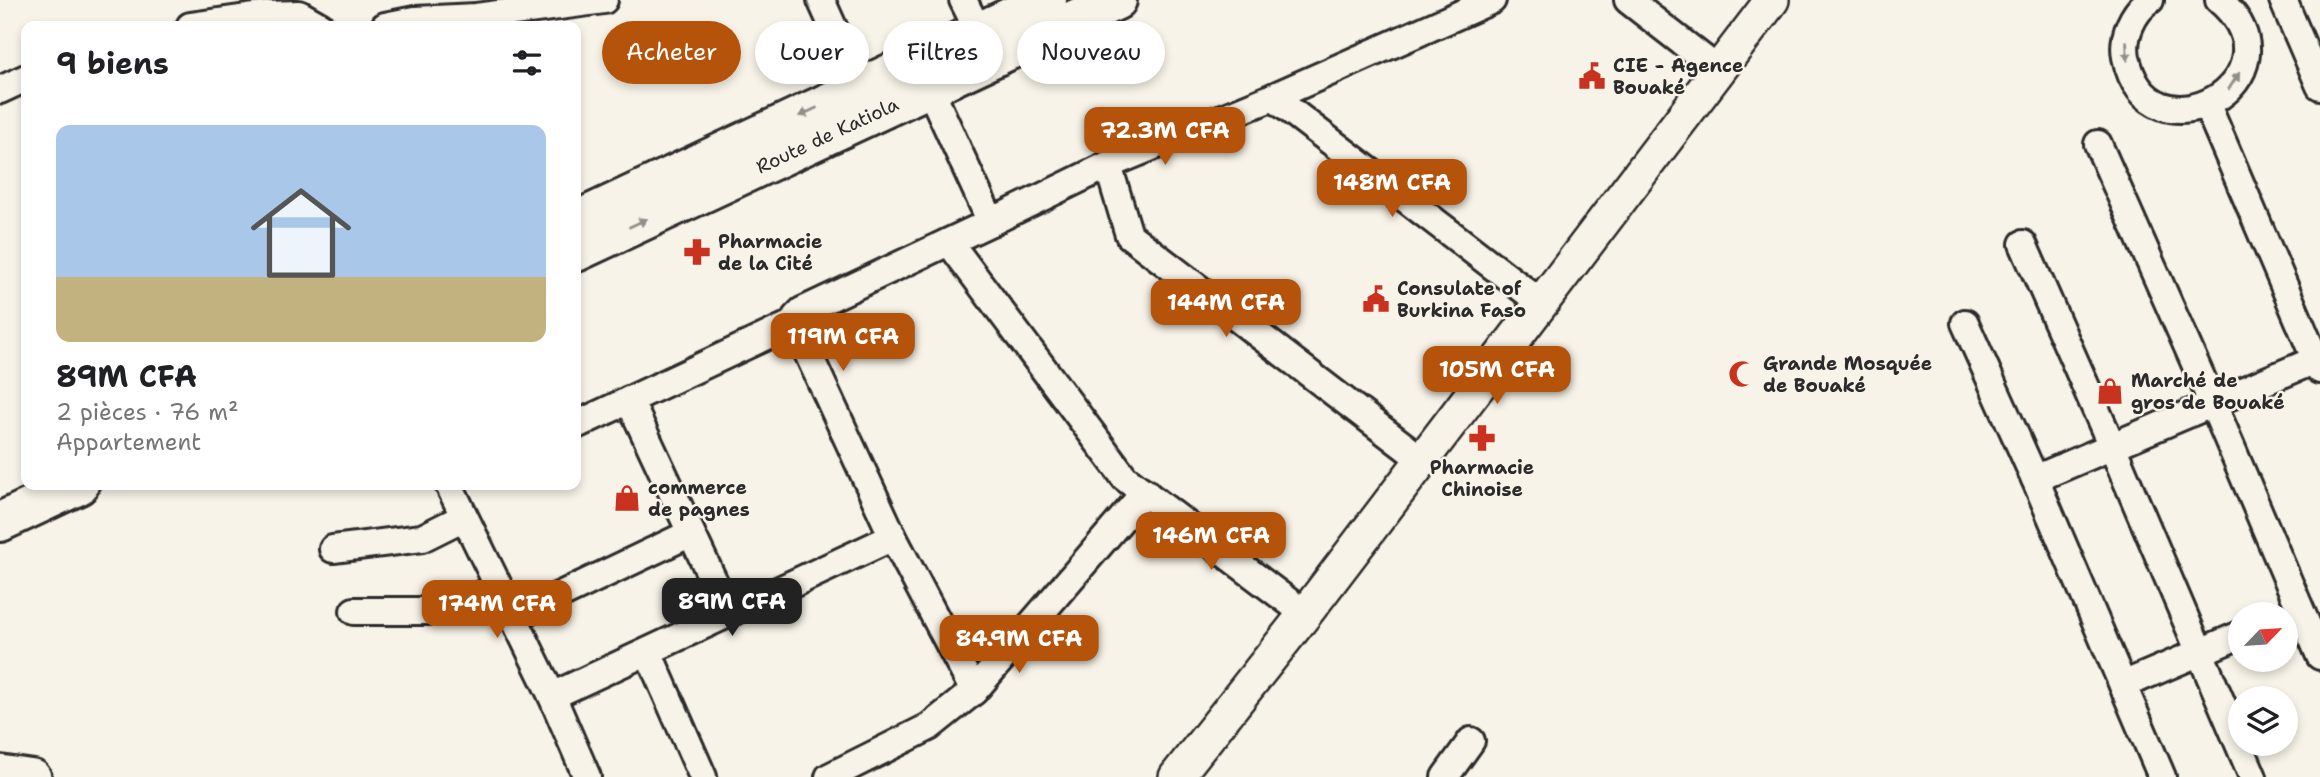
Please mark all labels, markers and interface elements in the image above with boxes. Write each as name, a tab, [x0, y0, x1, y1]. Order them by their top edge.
chip: Acheter	[602, 21, 741, 84]
chip: Louer	[755, 21, 869, 84]
chip: Filtres	[883, 21, 1003, 84]
chip: Nouveau	[1017, 21, 1165, 84]
one-way arrow	[2121, 40, 2132, 62]
text: 9 biens	[56, 43, 169, 84]
icon: filters	[508, 44, 546, 82]
place label: CIE - Agence Bouaké	[1613, 53, 1744, 100]
public building icon: CIE - Agence Bouaké	[1577, 61, 1607, 91]
one-way arrow	[2228, 71, 2241, 91]
street label: Route de Katiola	[752, 91, 903, 179]
one-way arrow	[798, 106, 818, 117]
pin: 72.3M CFA	[1085, 108, 1245, 167]
text: 72.3M CFA	[1100, 115, 1230, 145]
pin: 148M CFA	[1320, 160, 1464, 219]
text: 148M CFA	[1333, 167, 1451, 197]
icon: home	[238, 170, 364, 296]
one-way arrow	[627, 218, 648, 229]
place label: Pharmacie de la Cité	[718, 229, 822, 276]
pharmacy icon: Pharmacie de la Cité	[682, 237, 712, 267]
place label: Consulate of Burkina Faso	[1397, 276, 1526, 323]
pin: 144M CFA	[1154, 280, 1298, 339]
public building icon: Consulate of Burkina Faso	[1361, 284, 1391, 314]
text: 144M CFA	[1167, 287, 1285, 317]
pin: 119M CFA	[771, 314, 915, 373]
text: 119M CFA	[787, 321, 899, 351]
pin: 105M CFA	[1425, 346, 1569, 406]
place label: Grande Mosquée de Bouaké	[1763, 351, 1932, 398]
text: 105M CFA	[1439, 354, 1555, 384]
text: 89M CFA	[56, 356, 197, 397]
mosque icon: Grande Mosquée de Bouaké	[1727, 359, 1757, 389]
place label: Marché de gros de Bouaké	[2131, 368, 2285, 415]
shop icon: Marché de gros de Bouaké	[2095, 376, 2125, 406]
text: 2 pièces · 76 m²	[56, 397, 239, 427]
pharmacy icon: Pharmacie Chinoise	[1467, 423, 1497, 453]
text: Appartement	[56, 427, 201, 457]
place label: Pharmacie Chinoise	[1430, 455, 1534, 502]
place label: commerce de pagnes	[648, 475, 750, 522]
shop icon: commerce de pagnes	[612, 483, 642, 513]
pin: 146M CFA	[1139, 512, 1283, 572]
text: 146M CFA	[1152, 520, 1270, 550]
pin: 89M CFA	[667, 578, 797, 638]
pin: 174M CFA	[425, 580, 569, 640]
text: 89M CFA	[678, 586, 786, 616]
text: 174M CFA	[438, 588, 556, 618]
north arrow	[2228, 602, 2298, 672]
map controls	[2228, 602, 2298, 756]
pin: 84.9M CFA	[939, 616, 1099, 675]
text: 84.9M CFA	[956, 623, 1082, 653]
button: layers	[2228, 686, 2298, 756]

